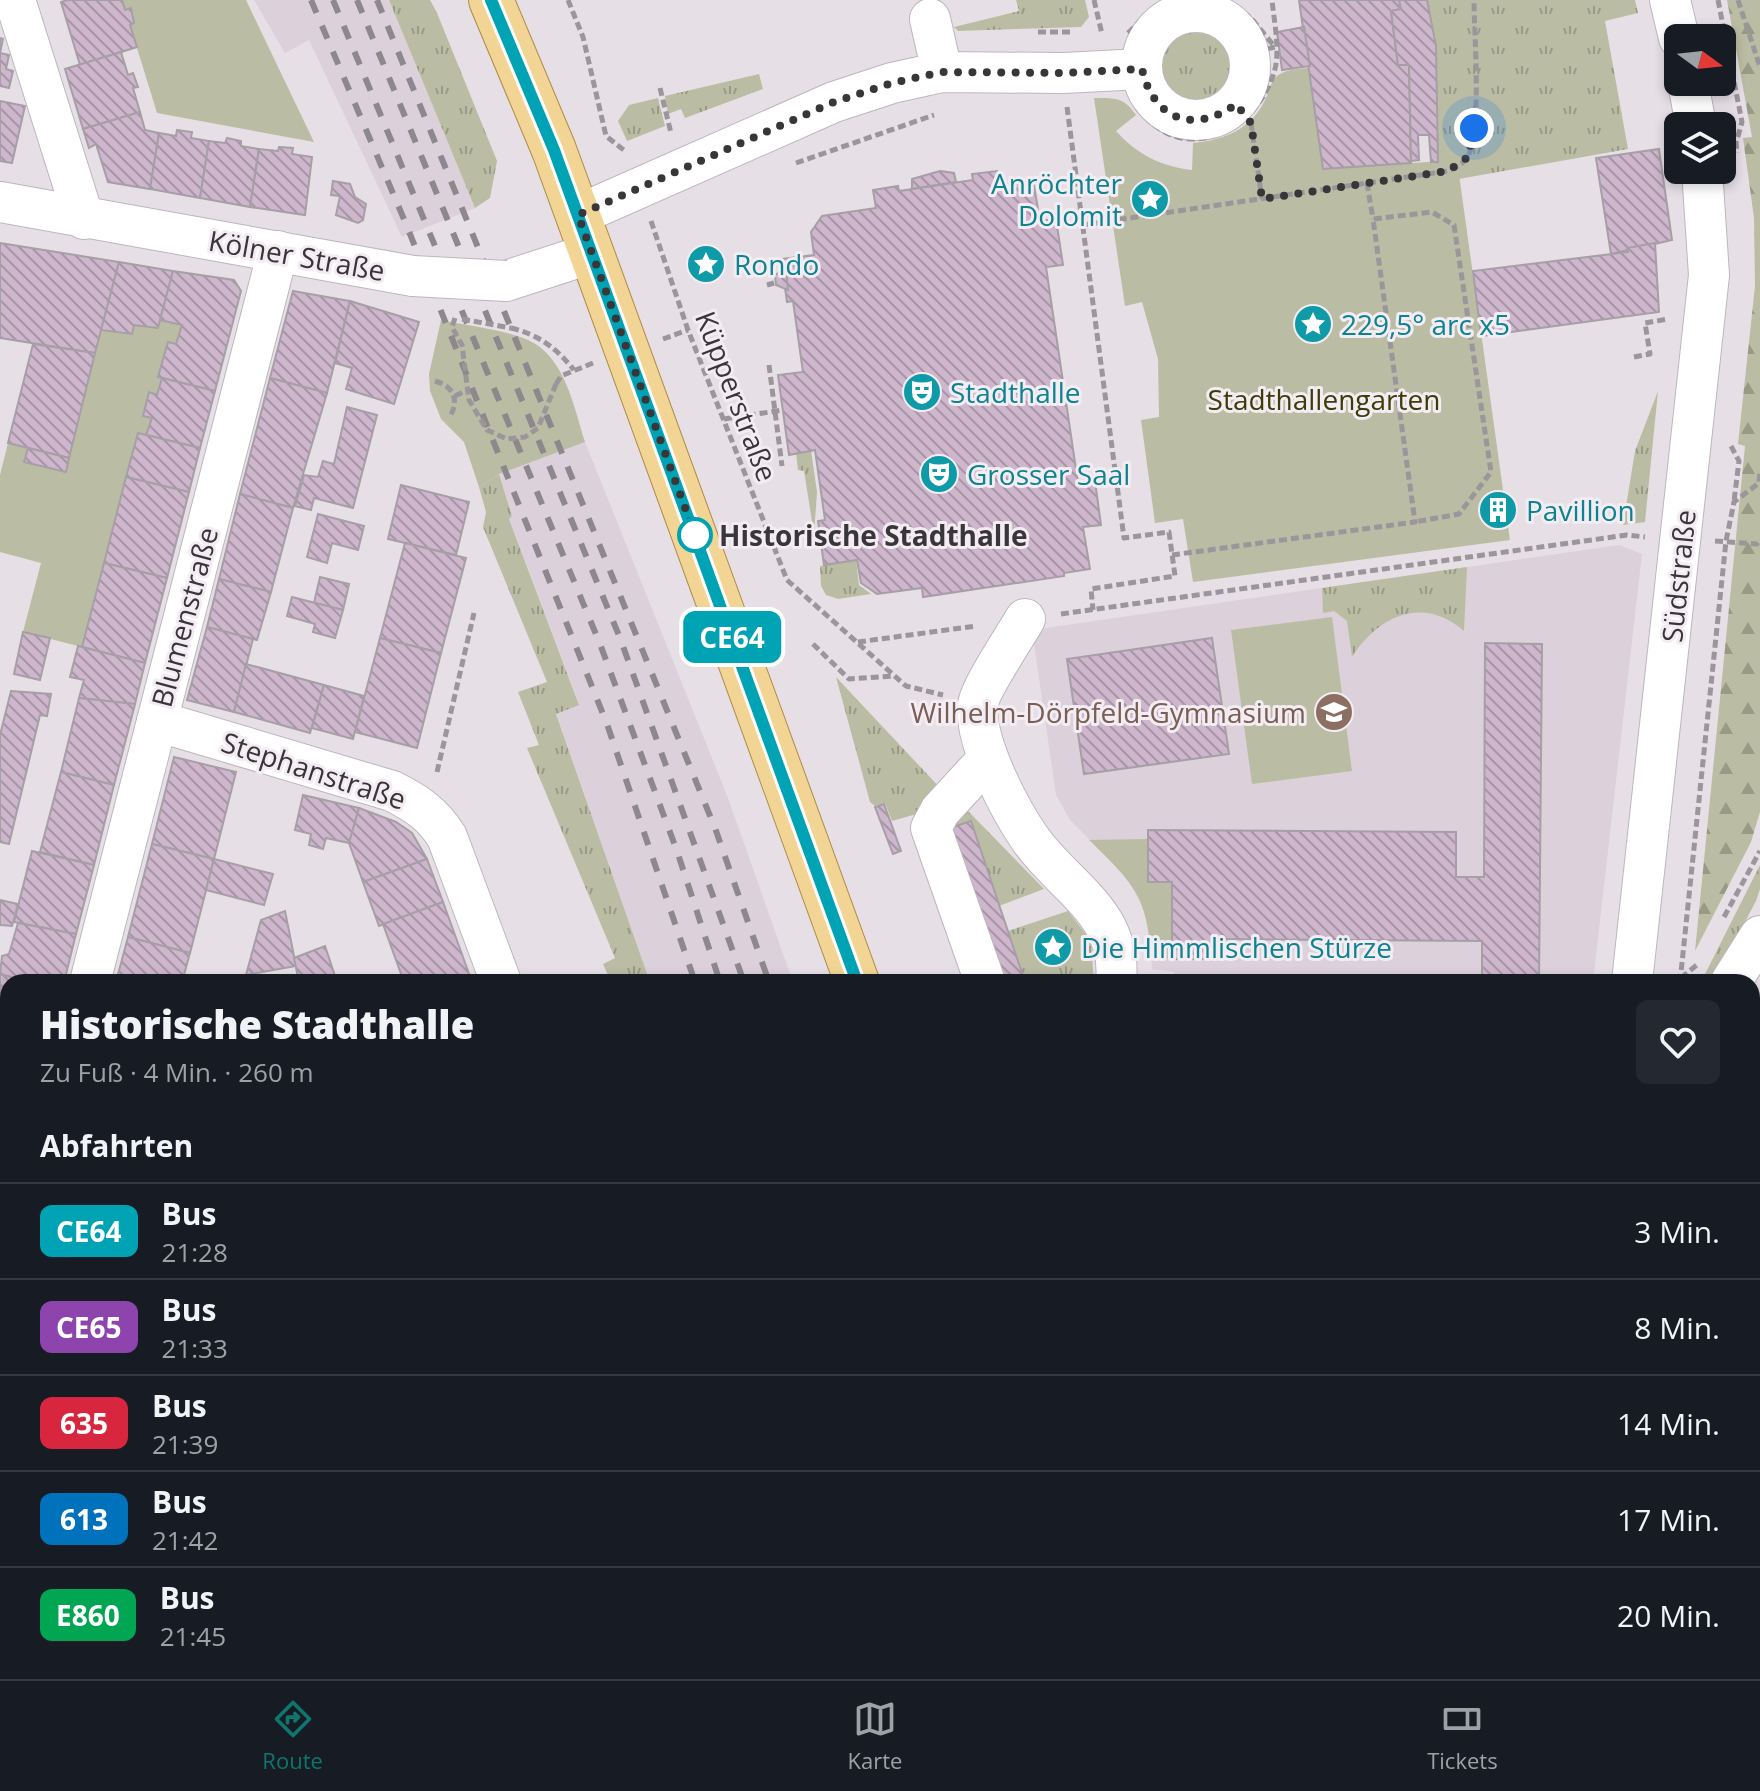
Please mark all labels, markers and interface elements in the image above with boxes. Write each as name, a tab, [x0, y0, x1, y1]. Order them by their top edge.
north arrow	[1664, 24, 1736, 96]
map controls	[1664, 24, 1736, 184]
your location	[1454, 108, 1494, 148]
button: layers	[1664, 112, 1736, 184]
place label: Anröchter Dolomit	[991, 164, 1123, 234]
place icon: Anröchter Dolomit	[1129, 178, 1171, 220]
street label: Kölner Straße	[206, 221, 388, 289]
place icon: Rondo	[685, 243, 727, 285]
place label: Rondo	[734, 245, 819, 283]
place icon: 229,5° arc x5	[1292, 303, 1334, 345]
place label: 229,5° arc x5	[1341, 305, 1510, 343]
street label: Küpperstraße	[687, 306, 787, 486]
theatre icon: Stadthalle	[901, 371, 943, 413]
place label: Stadthalle	[950, 373, 1081, 411]
park label: Stadthallengarten	[1208, 380, 1440, 418]
theatre icon: Grosser Saal	[918, 453, 960, 495]
place label: Grosser Saal	[967, 455, 1130, 493]
building icon: Pavillion	[1477, 489, 1519, 531]
place label: Pavillion	[1526, 491, 1635, 529]
street label: Südstraße	[1652, 508, 1704, 644]
place label: Historische Stadthalle	[719, 516, 1027, 554]
marker: Historische Stadthalle	[678, 518, 712, 552]
street label: Blumenstraße	[142, 523, 226, 711]
line badge: CE64	[676, 611, 788, 663]
text: CE64	[699, 618, 765, 656]
school or university icon: Wilhelm-Dörpfeld-Gymnasium	[1313, 691, 1355, 733]
place label: Wilhelm-Dörpfeld-Gymnasium	[910, 693, 1306, 731]
street label: Stephanstraße	[217, 722, 411, 818]
place icon: Die Himmlischen Stürze	[1032, 926, 1074, 968]
place label: Die Himmlischen Stürze	[1081, 928, 1392, 966]
text: Historische Stadthalle	[40, 998, 474, 1050]
button: heart	[1636, 1000, 1720, 1084]
text: Zu Fuß · 4 Min. · 260 m	[40, 1054, 314, 1090]
text: Abfahrten	[40, 1125, 193, 1166]
text: Bus	[162, 1193, 216, 1234]
text: 3 Min.	[1634, 1211, 1720, 1252]
text: CE64	[56, 1212, 122, 1250]
text: 21:28	[162, 1234, 228, 1270]
text: Bus	[162, 1289, 216, 1330]
text: 8 Min.	[1634, 1307, 1720, 1348]
text: CE65	[56, 1308, 122, 1346]
text: 21:33	[162, 1330, 228, 1366]
text: Bus	[152, 1385, 207, 1426]
text: 14 Min.	[1617, 1403, 1720, 1444]
text: 635	[60, 1404, 108, 1442]
text: 21:39	[152, 1426, 218, 1462]
text: Bus	[152, 1481, 207, 1522]
text: 17 Min.	[1617, 1499, 1720, 1540]
text: 613	[60, 1500, 108, 1538]
text: 21:42	[152, 1522, 218, 1558]
text: Bus	[160, 1577, 215, 1618]
text: 20 Min.	[1617, 1595, 1720, 1636]
text: E860	[56, 1596, 120, 1634]
text: 21:45	[160, 1618, 226, 1654]
tab: Route	[262, 1697, 323, 1775]
tab: Karte	[848, 1697, 902, 1775]
tab: Tickets	[1427, 1697, 1498, 1775]

